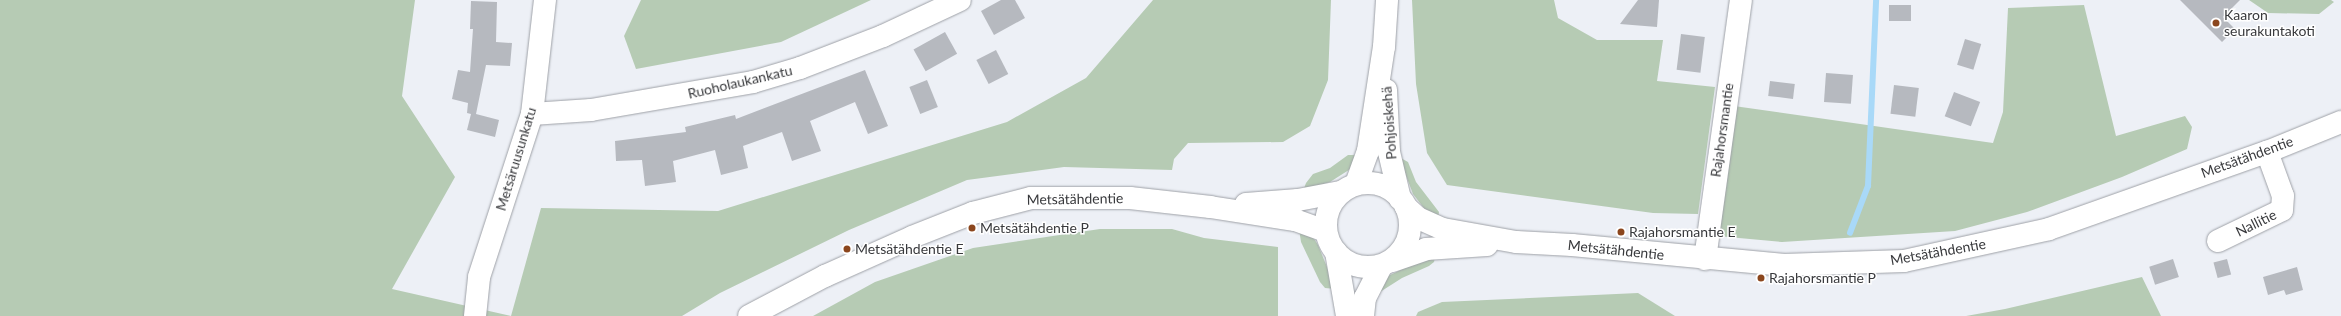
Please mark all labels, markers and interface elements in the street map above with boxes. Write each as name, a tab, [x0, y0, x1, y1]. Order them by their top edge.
place label: Kaaron seurakuntakoti	[2224, 7, 2315, 40]
marker: Kaaron seurakuntakoti	[2211, 18, 2221, 28]
street label: Ruoholaukankatu	[686, 62, 794, 102]
street label: Rajahorsmantie	[1707, 82, 1737, 178]
street label: Pohjoiskehä	[1378, 86, 1400, 160]
street label: Metsäruusunkatu	[492, 105, 540, 213]
street label: Metsätähdentie	[2199, 133, 2295, 181]
street label: Metsätähdentie	[1026, 190, 1124, 208]
street label: Nallitie	[2233, 206, 2279, 240]
place label: Metsätähdentie P	[980, 220, 1089, 236]
marker: Metsätähdentie P	[967, 223, 977, 233]
place label: Rajahorsmantie E	[1629, 224, 1736, 240]
marker: Rajahorsmantie E	[1616, 227, 1626, 237]
street label: Metsätähdentie	[1889, 235, 1987, 269]
street label: Metsätähdentie	[1567, 237, 1665, 263]
place label: Metsätähdentie E	[855, 241, 963, 257]
marker: Metsätähdentie E	[842, 244, 852, 254]
place label: Rajahorsmantie P	[1769, 270, 1876, 286]
marker: Rajahorsmantie P	[1756, 273, 1766, 283]

